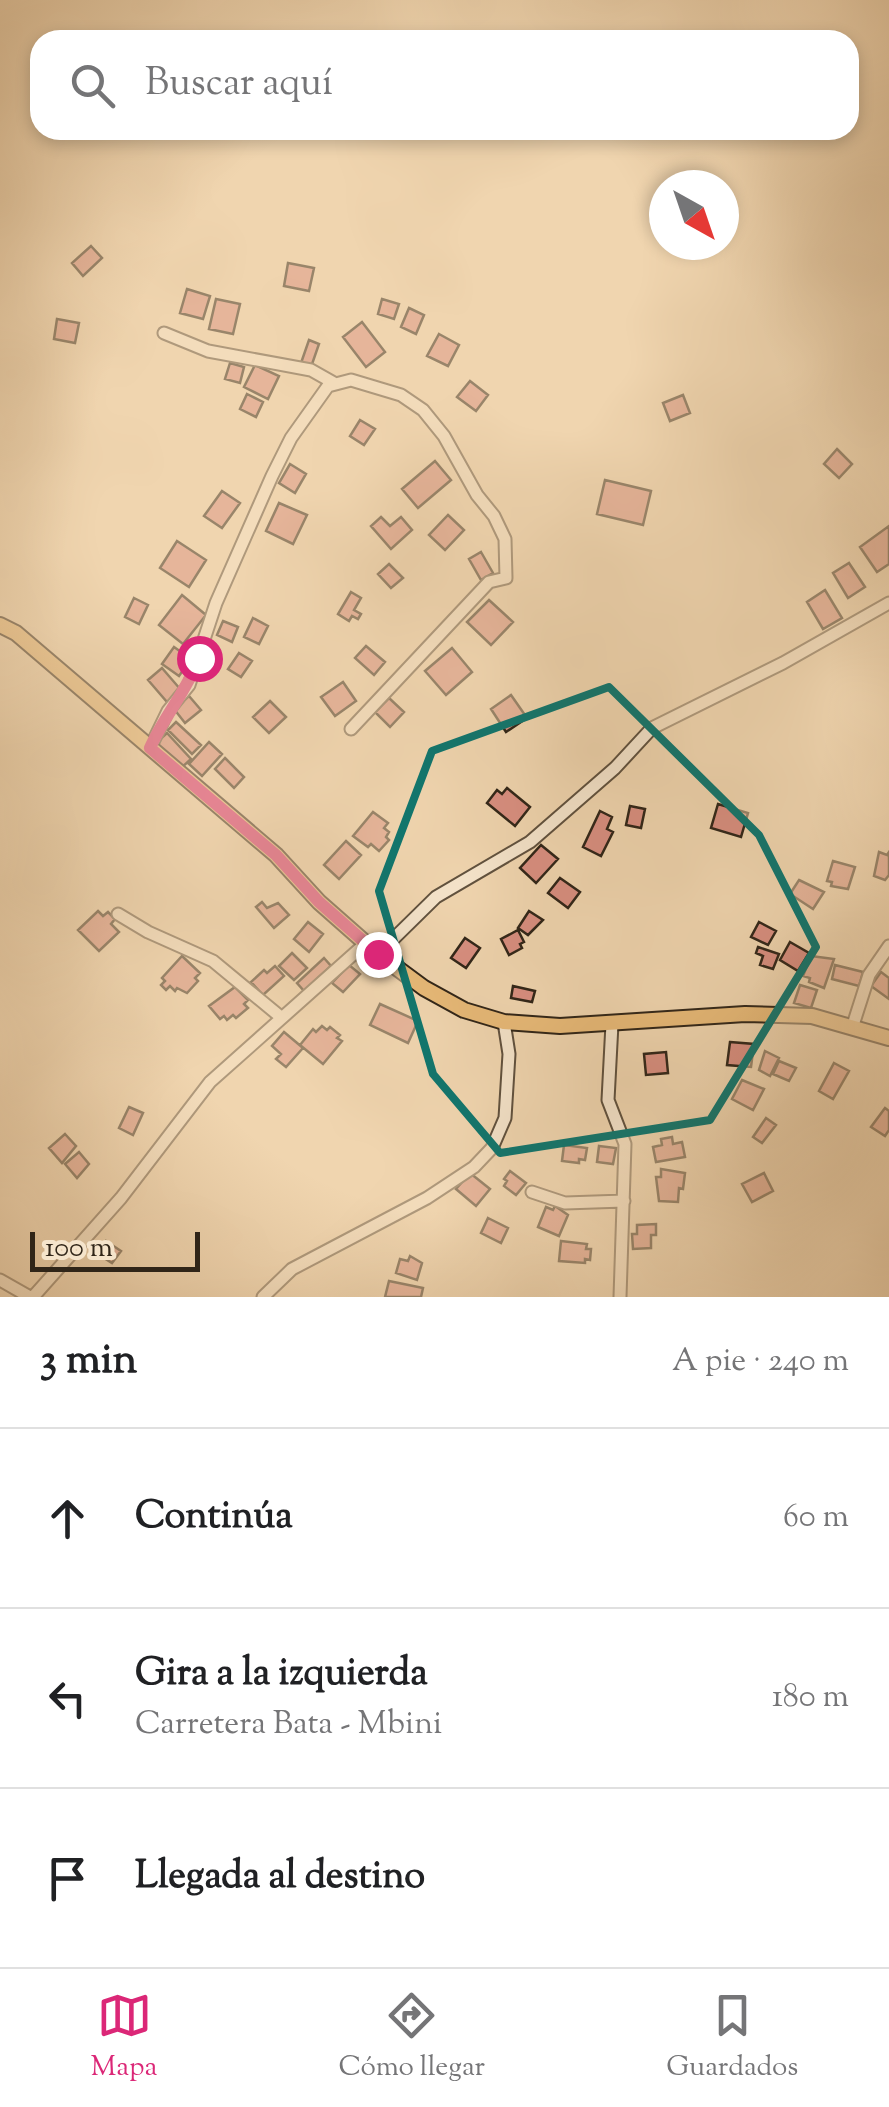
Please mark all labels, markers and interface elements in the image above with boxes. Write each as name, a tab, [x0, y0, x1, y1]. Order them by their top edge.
search box	[30, 30, 859, 140]
icon: search	[65, 58, 120, 113]
text: Buscar aquí	[145, 58, 333, 112]
north arrow	[649, 170, 739, 260]
route start	[177, 636, 223, 682]
route end	[356, 932, 402, 978]
scale bar	[30, 1227, 200, 1272]
text: 100 m	[45, 1229, 113, 1269]
text: 3 min	[40, 1332, 137, 1392]
text: A pie · 240 m	[672, 1339, 849, 1385]
icon: ahead	[40, 1491, 95, 1546]
text: Continúa	[135, 1491, 293, 1545]
text: 60 m	[783, 1495, 849, 1541]
text: Gira a la izquierda	[135, 1648, 428, 1702]
icon: left	[40, 1671, 95, 1726]
text: 180 m	[772, 1675, 849, 1721]
text: Carretera Bata - Mbini	[135, 1702, 442, 1748]
icon: arrive	[40, 1851, 95, 1906]
text: Llegada al destino	[135, 1851, 425, 1905]
tab: Mapa	[91, 1988, 157, 2088]
tab: Cómo llegar	[339, 1988, 485, 2088]
tab: Guardados	[666, 1988, 798, 2088]

